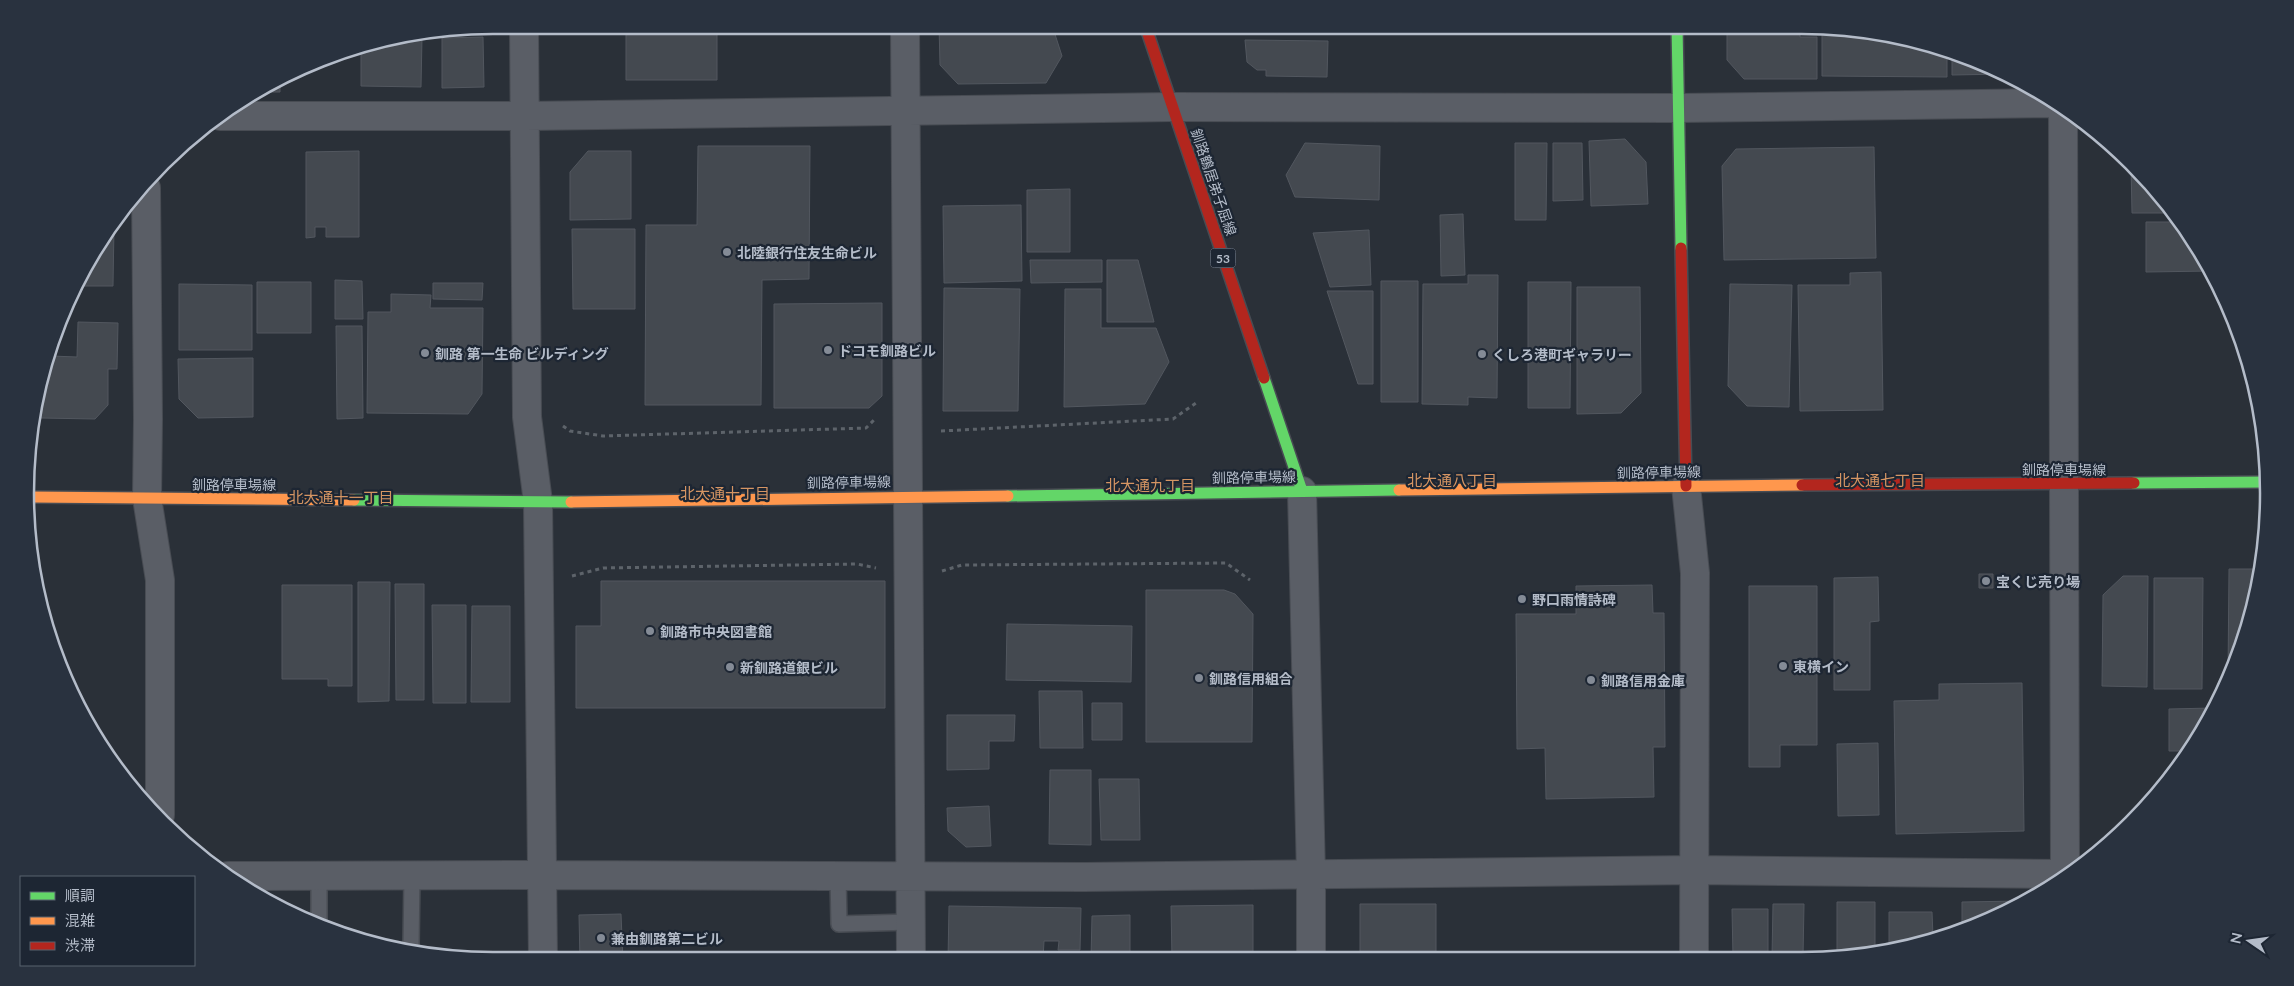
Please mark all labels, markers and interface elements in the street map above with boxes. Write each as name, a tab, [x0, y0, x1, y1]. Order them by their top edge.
street label: 釧路鶴居弟子屈線	[1188, 126, 1240, 238]
place label: 北陸銀行住友生命ビル	[737, 244, 877, 261]
marker: 北陸銀行住友生命ビル	[721, 246, 733, 258]
road number: 53	[1210, 248, 1236, 268]
place label: ドコモ釧路ビル	[838, 342, 936, 359]
marker: ドコモ釧路ビル	[822, 344, 834, 356]
place label: 釧路 第一生命 ビルディング	[435, 345, 609, 362]
place label: くしろ港町ギャラリー	[1492, 346, 1632, 363]
marker: 釧路 第一生命 ビルディング	[419, 347, 431, 359]
marker: くしろ港町ギャラリー	[1476, 348, 1488, 360]
street label: 釧路停車場線	[2022, 461, 2106, 478]
street label: 釧路停車場線	[1617, 463, 1701, 481]
street label: 釧路停車場線	[1212, 468, 1296, 486]
district label: 北大通八丁目	[1407, 471, 1497, 489]
district label: 北大通七丁目	[1835, 471, 1925, 489]
street label: 釧路停車場線	[807, 473, 891, 491]
street label: 釧路停車場線	[192, 476, 276, 493]
district label: 北大通九丁目	[1105, 476, 1195, 494]
district label: 北大通十丁目	[680, 484, 770, 502]
district label: 北大通十一丁目	[288, 488, 394, 506]
place label: 宝くじ売り場	[1996, 573, 2080, 590]
marker: 宝くじ売り場	[1980, 575, 1992, 587]
place label: 野口雨情詩碑	[1532, 591, 1616, 608]
marker: 野口雨情詩碑	[1516, 593, 1528, 605]
place label: 釧路市中央図書館	[660, 623, 772, 640]
marker: 釧路市中央図書館	[644, 625, 656, 637]
place label: 東横イン	[1793, 658, 1849, 675]
place label: 新釧路道銀ビル	[740, 659, 838, 676]
marker: 東横イン	[1777, 660, 1789, 672]
marker: 新釧路道銀ビル	[724, 661, 736, 673]
place label: 釧路信用組合	[1209, 670, 1293, 687]
marker: 釧路信用組合	[1193, 672, 1205, 684]
place label: 釧路信用金庫	[1601, 672, 1685, 689]
marker: 釧路信用金庫	[1585, 674, 1597, 686]
legend	[20, 876, 195, 966]
text: 順調	[65, 886, 95, 904]
text: 混雑	[65, 911, 95, 929]
north arrow	[2224, 916, 2274, 966]
place label: 兼由釧路第二ビル	[611, 930, 723, 947]
text: N	[2226, 931, 2245, 945]
marker: 兼由釧路第二ビル	[595, 932, 607, 944]
text: 渋滞	[65, 936, 95, 954]

